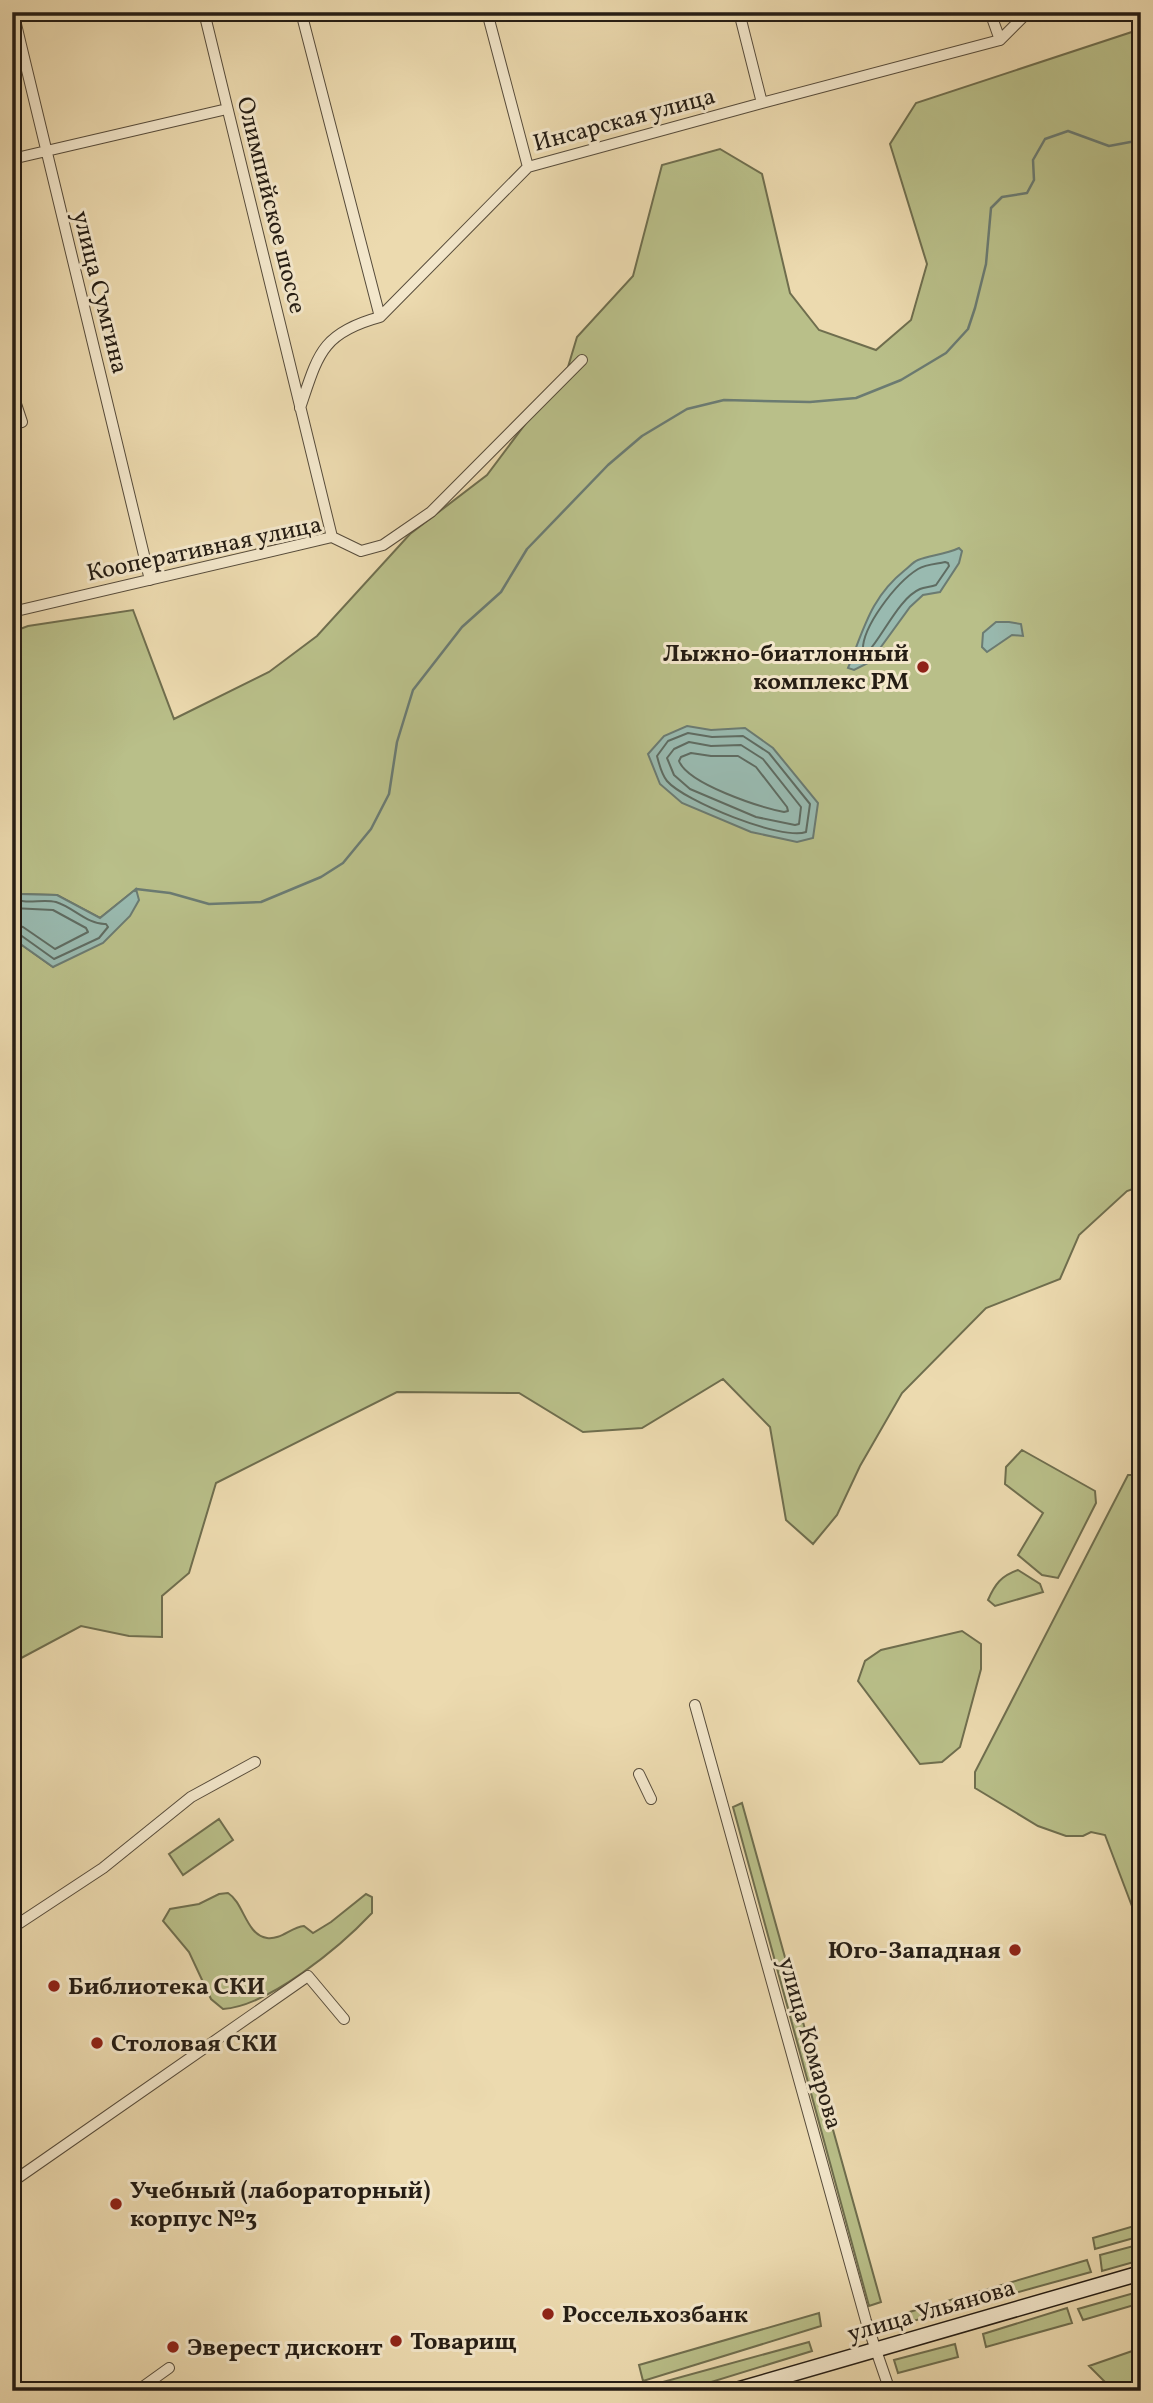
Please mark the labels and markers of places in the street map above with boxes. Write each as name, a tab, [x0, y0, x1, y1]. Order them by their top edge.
place label: Лыжно-биатлонный комплекс РМ	[663, 638, 909, 700]
marker: Лыжно-биатлонный комплекс РМ	[915, 659, 931, 675]
place label: Юго-Западная	[828, 1935, 1001, 1969]
marker: Юго-Западная	[1007, 1942, 1023, 1958]
place label: Библиотека СКИ	[68, 1971, 265, 2005]
marker: Библиотека СКИ	[46, 1978, 62, 1994]
place label: Столовая СКИ	[111, 2028, 277, 2062]
marker: Столовая СКИ	[89, 2035, 105, 2051]
place label: Учебный (лабораторный) корпус №3	[130, 2175, 431, 2237]
marker: Учебный (лабораторный) корпус №3	[108, 2196, 124, 2212]
place label: Россельхозбанк	[562, 2299, 748, 2333]
marker: Россельхозбанк	[540, 2306, 556, 2322]
place label: Товарищ	[410, 2326, 517, 2360]
place label: Эверест дисконт	[187, 2332, 383, 2366]
marker: Товарищ	[388, 2333, 404, 2349]
marker: Эверест дисконт	[165, 2339, 181, 2355]

